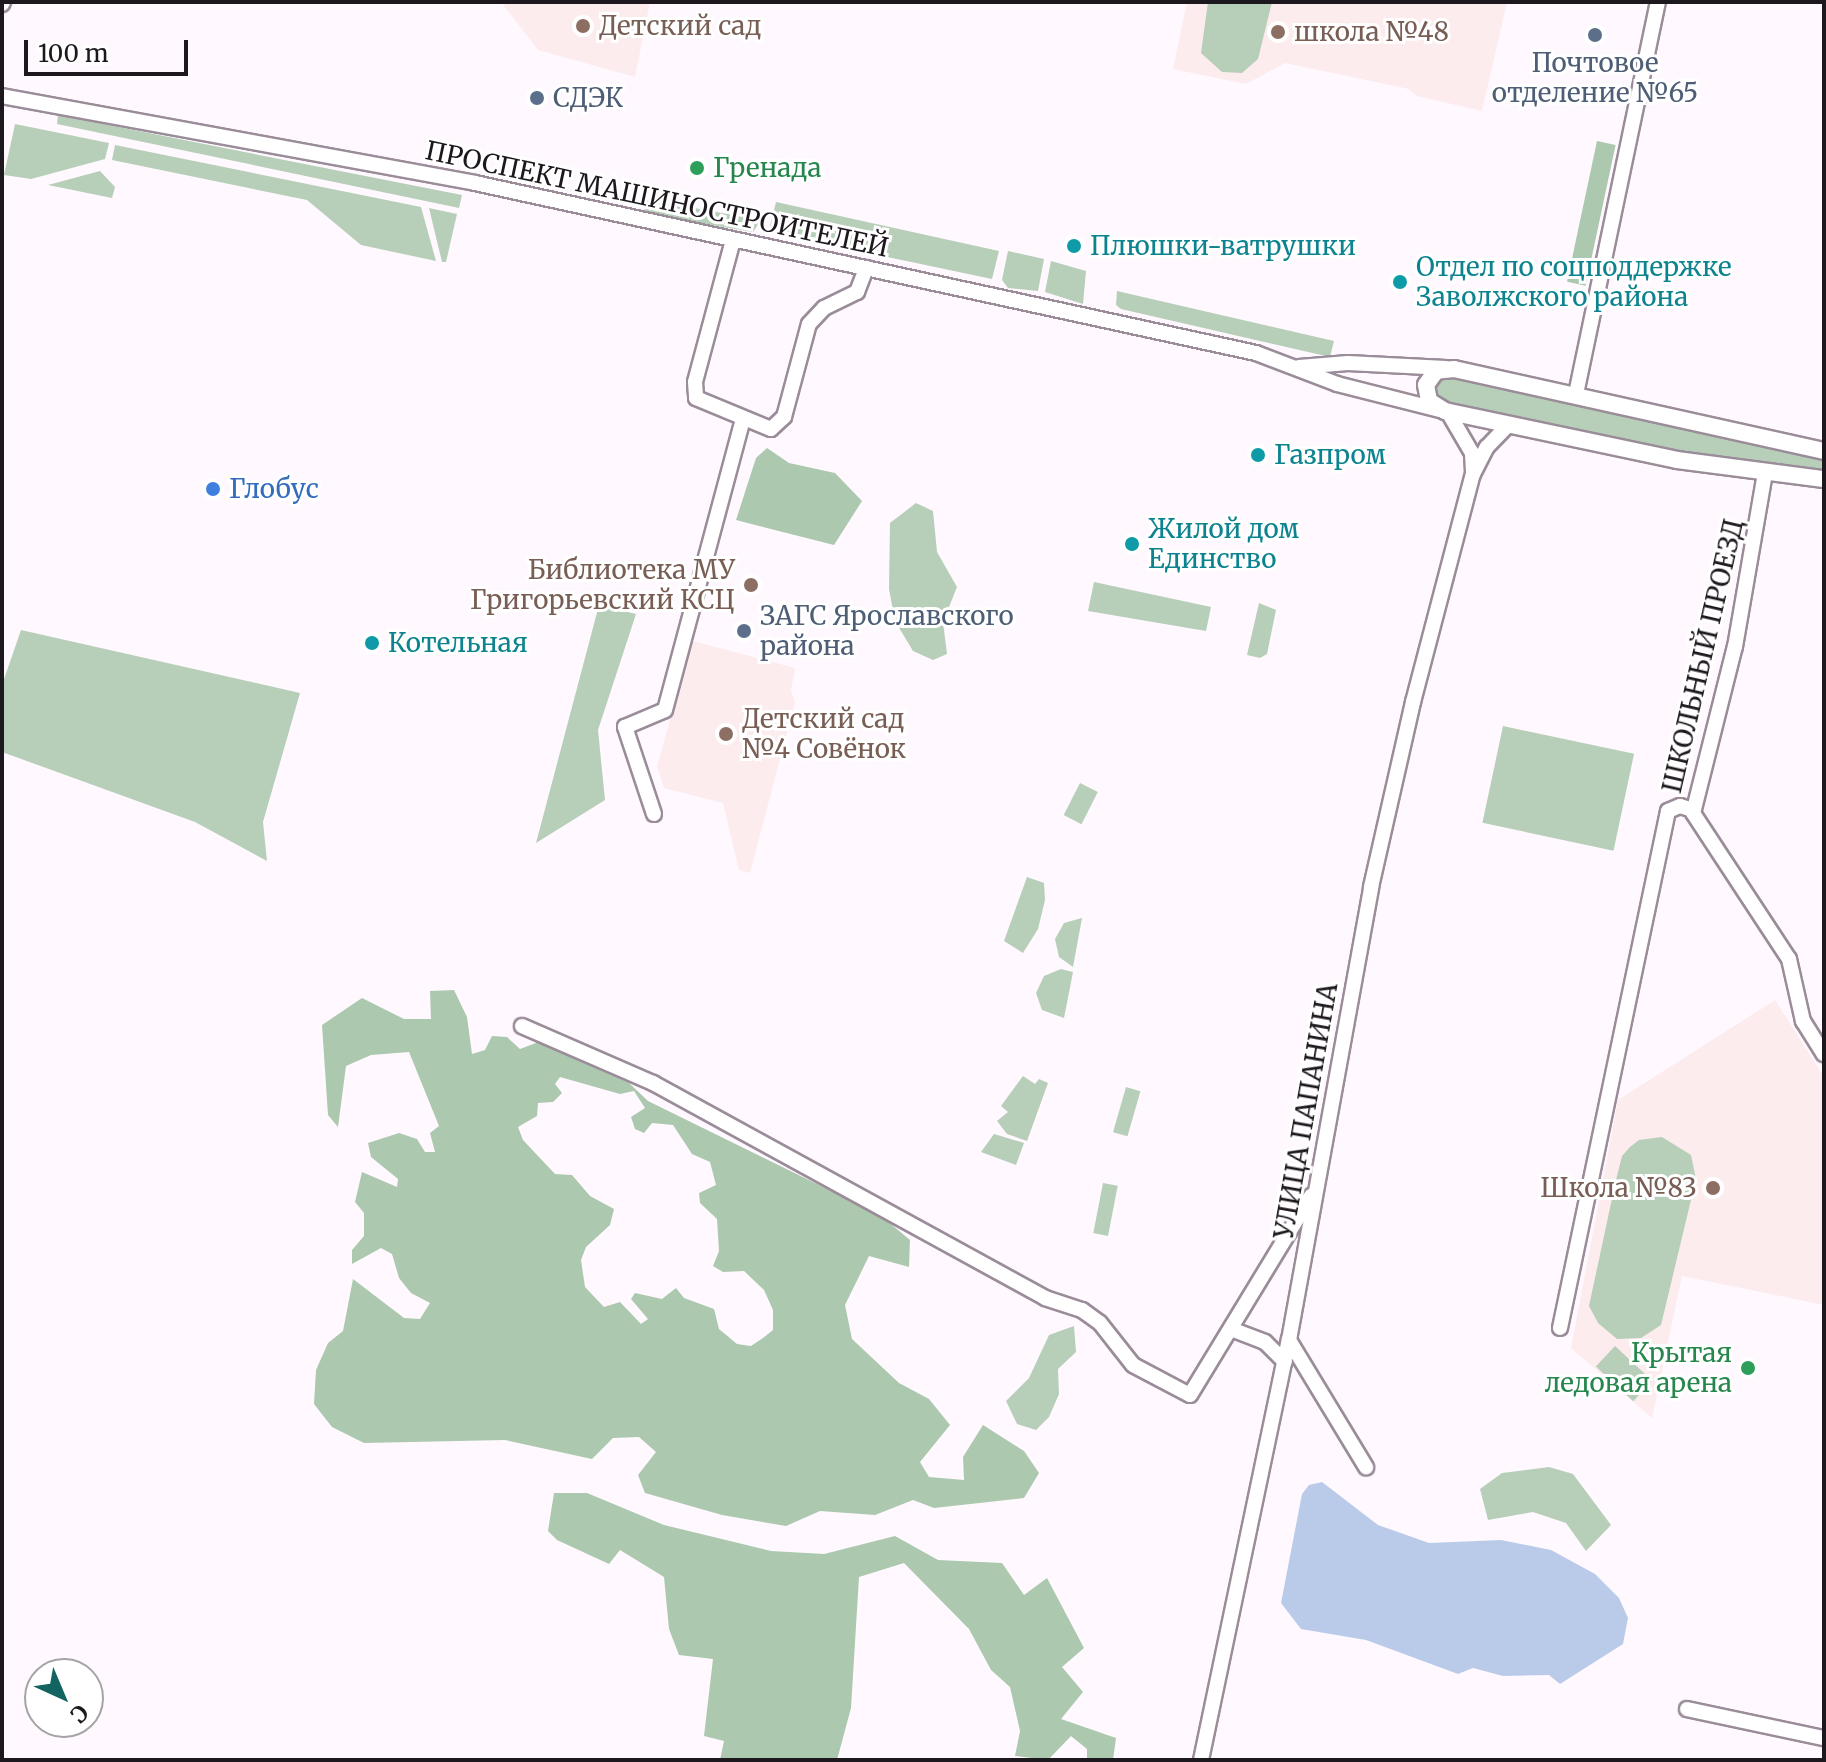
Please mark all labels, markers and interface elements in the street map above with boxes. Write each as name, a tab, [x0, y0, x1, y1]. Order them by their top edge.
place label: Детский сад	[599, 10, 762, 42]
place label: школа №48	[1294, 16, 1449, 48]
marker: Детский сад	[574, 17, 592, 35]
marker: школа №48	[1269, 23, 1287, 41]
scale bar	[28, 24, 192, 74]
marker: Почтовое отделение №65	[1586, 26, 1604, 44]
text: 100 m	[38, 38, 108, 69]
place label: Почтовое отделение №65	[1492, 47, 1698, 108]
place label: СДЭК	[553, 82, 623, 114]
marker: СДЭК	[528, 89, 546, 107]
street label: ПРОСПЕКТ МАШИНОСТРОИТЕЛЕЙ	[423, 135, 891, 263]
place label: Гренада	[713, 152, 822, 184]
marker: Гренада	[688, 159, 706, 177]
place label: Плюшки-ватрушки	[1090, 230, 1356, 262]
marker: Плюшки-ватрушки	[1065, 237, 1083, 255]
place label: Отдел по соцподдержке Заволжского района	[1416, 251, 1732, 312]
marker: Отдел по соцподдержке Заволжского района	[1391, 273, 1409, 291]
place label: Газпром	[1274, 439, 1386, 471]
marker: Газпром	[1249, 446, 1267, 464]
place label: Глобус	[229, 473, 319, 505]
marker: Глобус	[204, 480, 222, 498]
place label: Жилой дом Единство	[1148, 513, 1299, 574]
street label: ШКОЛЬНЫЙ ПРОЕЗД	[1656, 516, 1750, 796]
marker: Жилой дом Единство	[1123, 535, 1141, 553]
place label: Библиотека МУ Григорьевский КСЦ	[470, 554, 735, 616]
marker: Библиотека МУ Григорьевский КСЦ	[742, 576, 760, 594]
place label: ЗАГС Ярославского района	[760, 600, 1014, 662]
marker: ЗАГС Ярославского района	[735, 622, 753, 640]
place label: Котельная	[388, 627, 528, 659]
marker: Котельная	[363, 634, 381, 652]
place label: Детский сад №4 Совёнок	[742, 703, 906, 764]
marker: Детский сад №4 Совёнок	[717, 725, 735, 743]
street label: УЛИЦА ПАПАНИНА	[1268, 981, 1344, 1241]
place label: Школа №83	[1540, 1172, 1697, 1204]
marker: Школа №83	[1704, 1179, 1722, 1197]
place label: Крытая ледовая арена	[1545, 1337, 1732, 1398]
marker: Крытая ледовая арена	[1739, 1359, 1757, 1377]
north arrow	[24, 1658, 104, 1738]
text: С	[64, 1699, 94, 1729]

